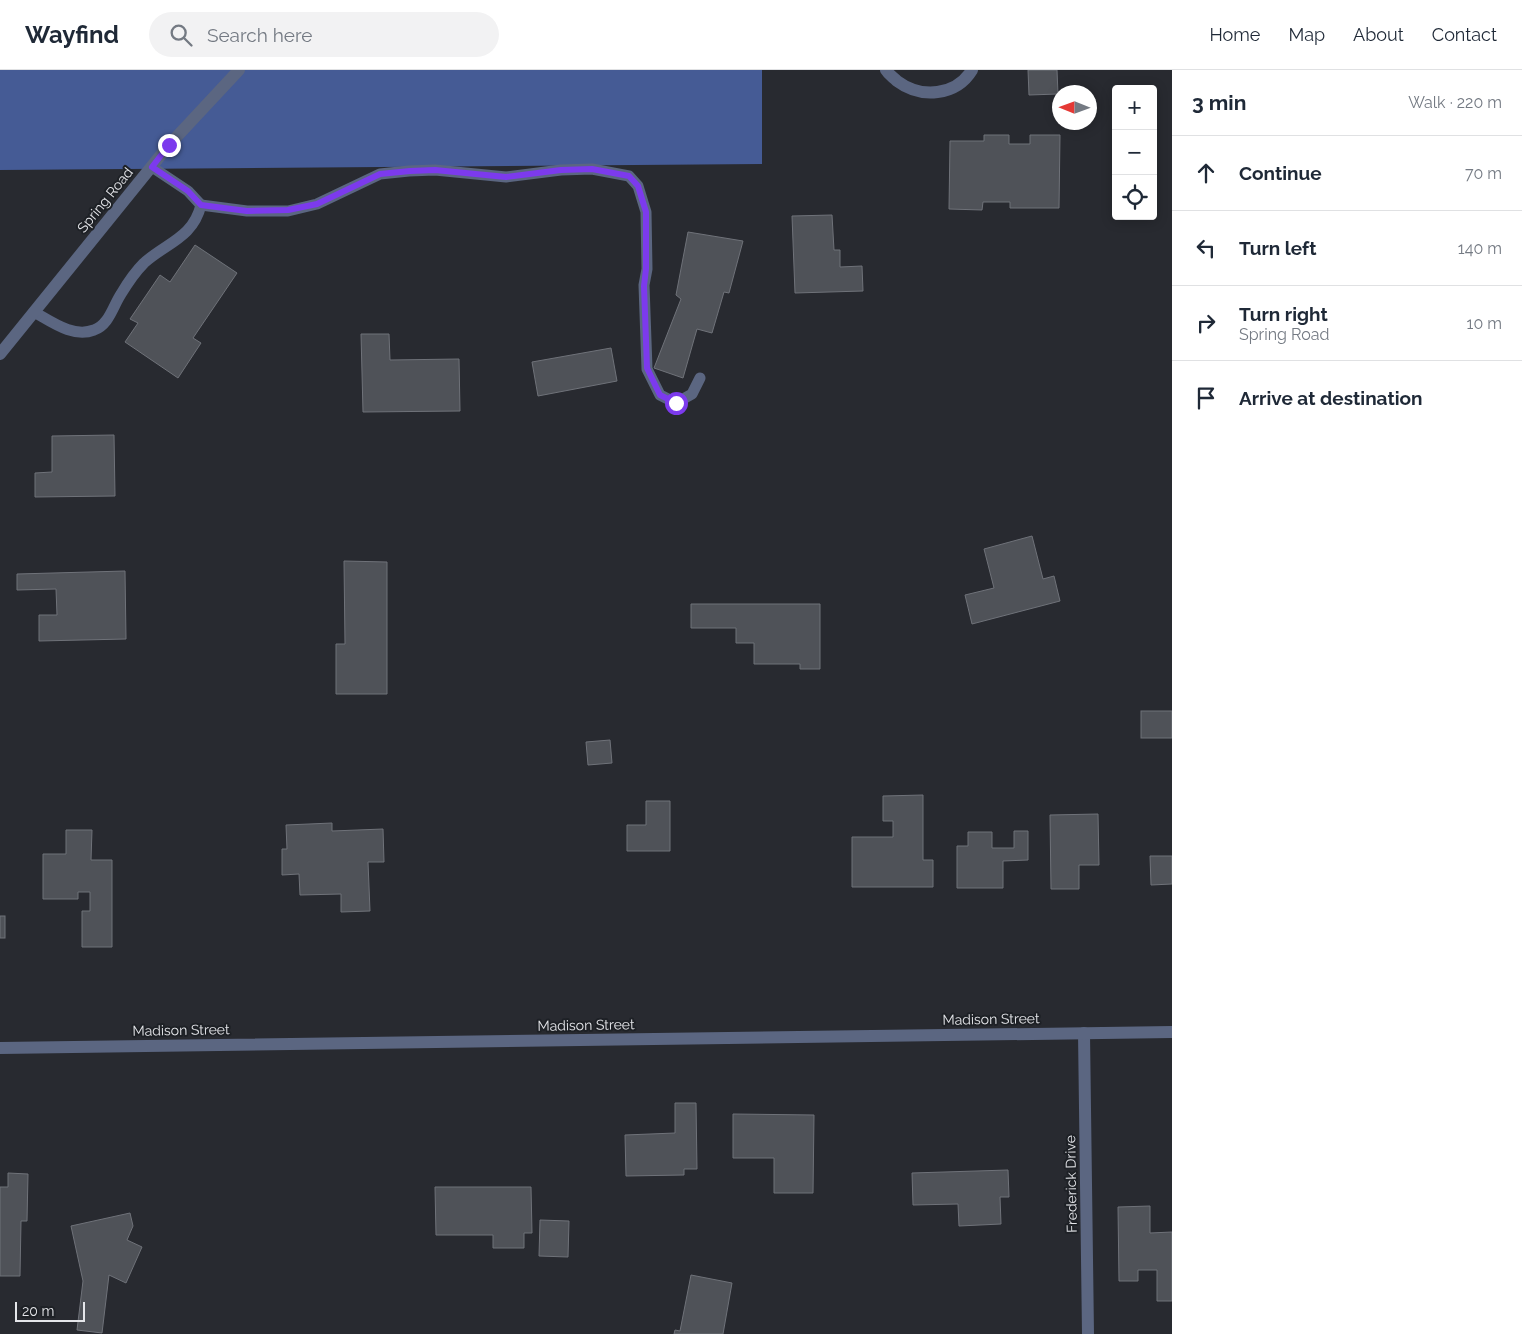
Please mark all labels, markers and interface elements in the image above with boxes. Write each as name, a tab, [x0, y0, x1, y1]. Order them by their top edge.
search box	[149, 12, 499, 57]
text: Wayfind	[25, 20, 119, 49]
icon: search	[167, 21, 195, 49]
text: Search here	[207, 24, 312, 46]
text: Home	[1209, 24, 1260, 45]
text: Map	[1288, 24, 1325, 45]
text: About	[1353, 24, 1404, 45]
text: Contact	[1432, 24, 1497, 45]
north arrow	[1052, 85, 1097, 130]
map controls	[1112, 85, 1157, 220]
button: +	[1112, 85, 1157, 130]
text: 3 min	[1192, 90, 1246, 115]
text: Walk · 220 m	[1408, 93, 1502, 112]
button: −	[1112, 130, 1157, 175]
route end	[158, 134, 181, 157]
icon: ahead	[1192, 159, 1220, 187]
text: Continue	[1239, 162, 1322, 184]
street label: Spring Road	[74, 164, 136, 236]
text: 70 m	[1465, 164, 1502, 183]
button: locate	[1112, 175, 1157, 220]
icon: left	[1192, 234, 1220, 262]
text: Turn left	[1239, 237, 1316, 259]
text: 140 m	[1458, 239, 1502, 258]
text: Turn right	[1239, 303, 1328, 325]
icon: right	[1192, 309, 1220, 337]
text: 10 m	[1467, 314, 1502, 333]
text: Spring Road	[1239, 325, 1329, 344]
icon: arrive	[1192, 384, 1220, 412]
text: Arrive at destination	[1239, 387, 1423, 409]
route start	[665, 392, 688, 415]
street label: Madison Street	[942, 1010, 1040, 1028]
street label: Madison Street	[537, 1016, 635, 1034]
street label: Madison Street	[132, 1021, 230, 1039]
street label: Frederick Drive	[1062, 1135, 1080, 1233]
scale bar	[15, 1299, 85, 1322]
text: 20 m	[22, 1303, 54, 1319]

